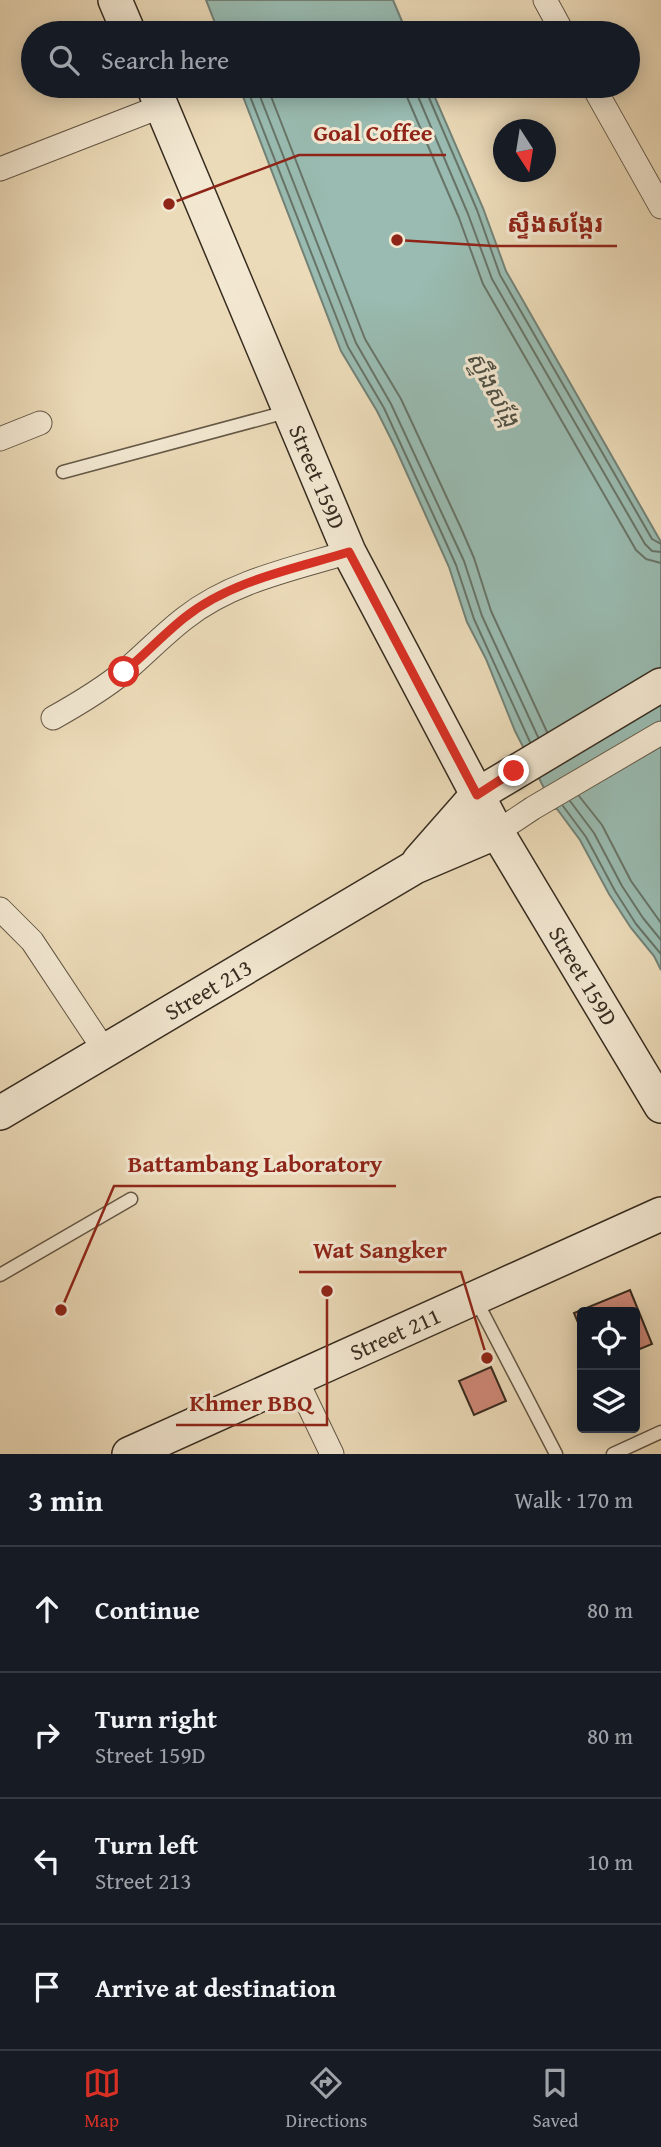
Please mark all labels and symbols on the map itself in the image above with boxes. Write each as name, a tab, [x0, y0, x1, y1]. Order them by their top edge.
callout: Goal Coffee	[299, 110, 446, 155]
text: Goal Coffee	[313, 115, 433, 150]
north arrow	[493, 119, 556, 182]
callout: ស្ទឹងសង្កែរ	[493, 201, 617, 246]
text: ស្ទឹងសង្កែរ	[507, 206, 603, 241]
water label: ស្ទឹងសង្កែ	[458, 344, 529, 434]
street label: Street 159D	[281, 419, 354, 534]
route start	[108, 656, 139, 687]
route end	[498, 755, 529, 786]
street label: Street 159D	[541, 920, 626, 1032]
street label: Street 213	[158, 950, 258, 1028]
callout: Battambang Laboratory	[114, 1141, 396, 1186]
text: Battambang Laboratory	[128, 1146, 383, 1181]
callout: Wat Sangker	[299, 1227, 461, 1272]
text: Wat Sangker	[313, 1232, 447, 1267]
street label: Street 211	[344, 1299, 446, 1368]
callout: Khmer BBQ	[176, 1380, 327, 1425]
text: Khmer BBQ	[190, 1385, 315, 1420]

